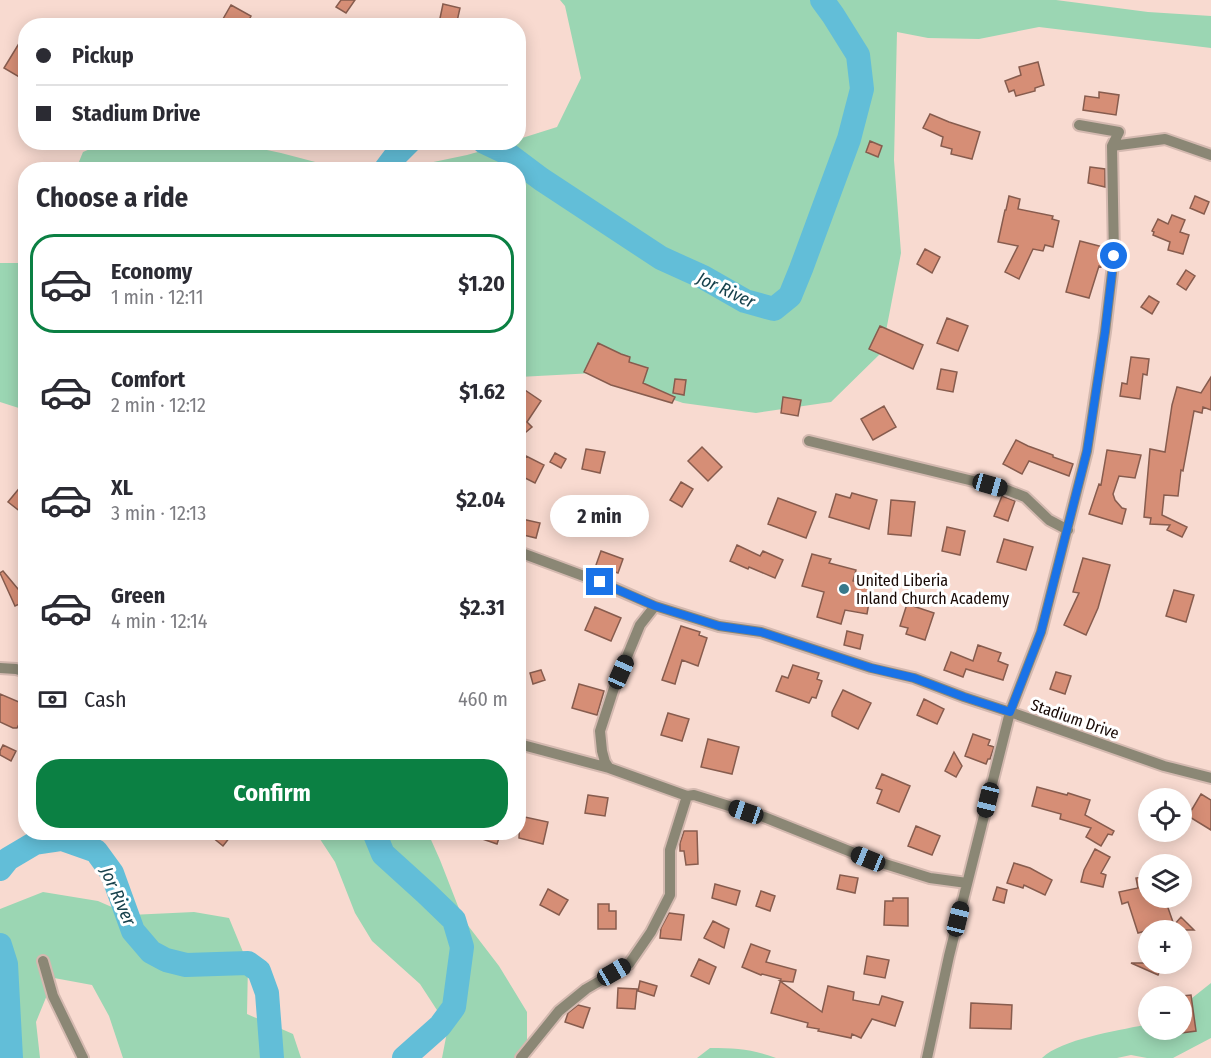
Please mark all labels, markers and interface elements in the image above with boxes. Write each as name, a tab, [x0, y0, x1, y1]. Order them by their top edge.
text: Pickup	[72, 42, 134, 69]
text: Stadium Drive	[72, 100, 201, 127]
text: Choose a ride	[36, 182, 188, 214]
route start	[1100, 242, 1127, 269]
icon: car	[39, 257, 93, 311]
text: Economy	[111, 258, 192, 285]
water label: Jor River	[692, 267, 759, 313]
text: $1.20	[458, 270, 505, 297]
text: 1 min · 12:11	[111, 285, 203, 309]
icon: car	[39, 365, 93, 419]
text: Comfort	[111, 366, 185, 393]
text: $1.62	[459, 378, 505, 405]
text: 2 min · 12:12	[111, 393, 206, 417]
car	[970, 471, 1010, 499]
icon: car	[39, 473, 93, 527]
text: XL	[111, 474, 133, 501]
text: $2.04	[456, 486, 505, 513]
callout: 2 min	[550, 495, 650, 537]
text: 3 min · 12:13	[111, 501, 206, 525]
text: 2 min	[577, 504, 622, 528]
route end	[586, 568, 613, 595]
place label: United Liberia Inland Church Academy	[856, 571, 1010, 608]
icon: car	[39, 581, 93, 635]
text: Green	[111, 582, 165, 609]
marker: United Liberia Inland Church Academy	[837, 582, 851, 596]
text: $2.31	[459, 594, 505, 621]
text: 4 min · 12:14	[111, 609, 208, 633]
car	[605, 652, 637, 692]
icon: cash	[36, 683, 69, 716]
text: Cash	[84, 686, 127, 713]
text: 460 m	[458, 687, 508, 711]
street label: Stadium Drive	[1029, 695, 1122, 743]
button: Confirm	[36, 759, 508, 828]
car	[975, 780, 1001, 820]
map controls	[1138, 788, 1192, 1040]
button: locate	[1138, 788, 1192, 842]
car	[726, 798, 766, 826]
car	[848, 844, 888, 874]
button: layers	[1138, 854, 1192, 908]
water label: Jor River	[95, 862, 141, 929]
car	[945, 899, 971, 939]
button: +	[1138, 920, 1192, 974]
car	[594, 955, 634, 989]
button: −	[1138, 986, 1192, 1040]

